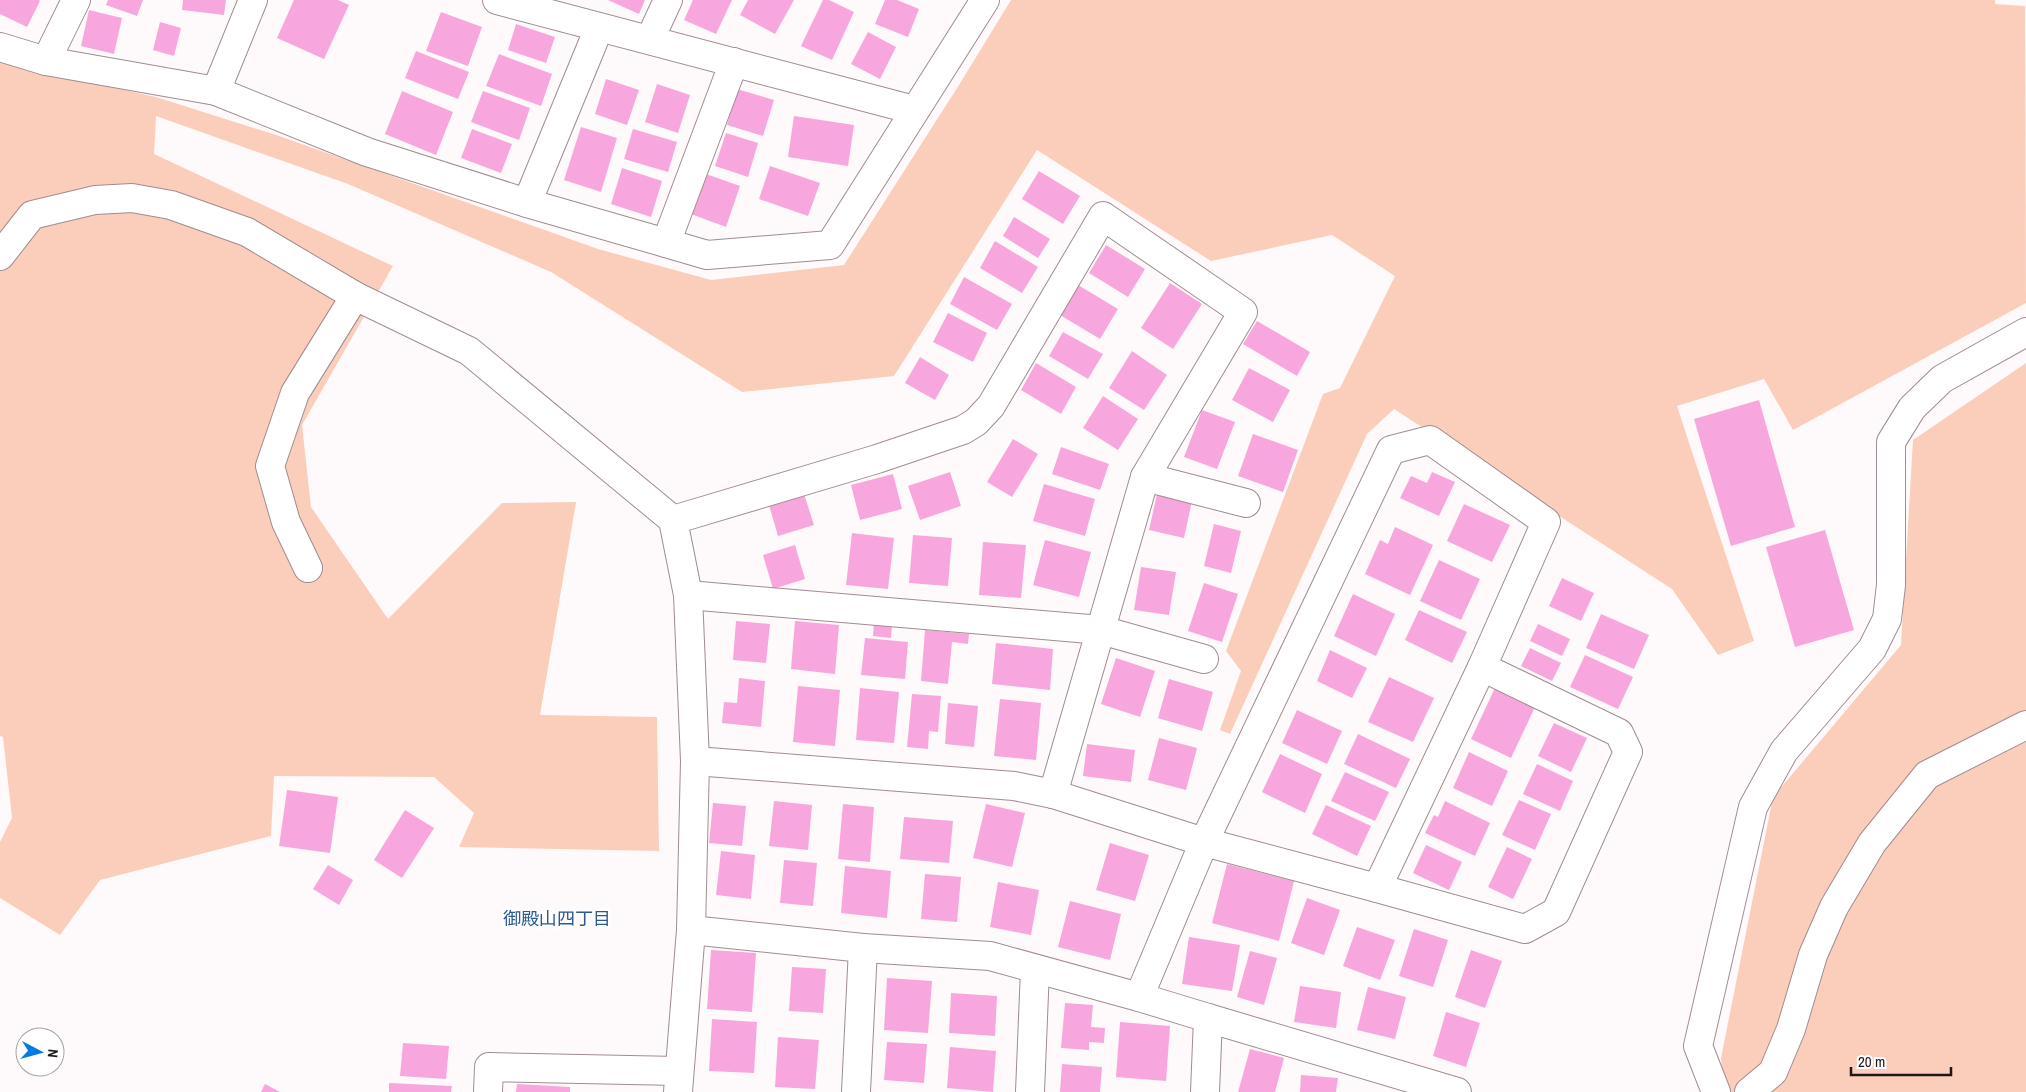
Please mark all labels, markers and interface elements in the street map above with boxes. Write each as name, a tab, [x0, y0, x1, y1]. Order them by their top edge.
district label: 御殿山四丁目	[503, 906, 611, 931]
north arrow	[15, 1027, 65, 1077]
scale bar	[1851, 1044, 1951, 1076]
text: N	[44, 1048, 62, 1058]
text: 20 m	[1858, 1051, 1885, 1072]

